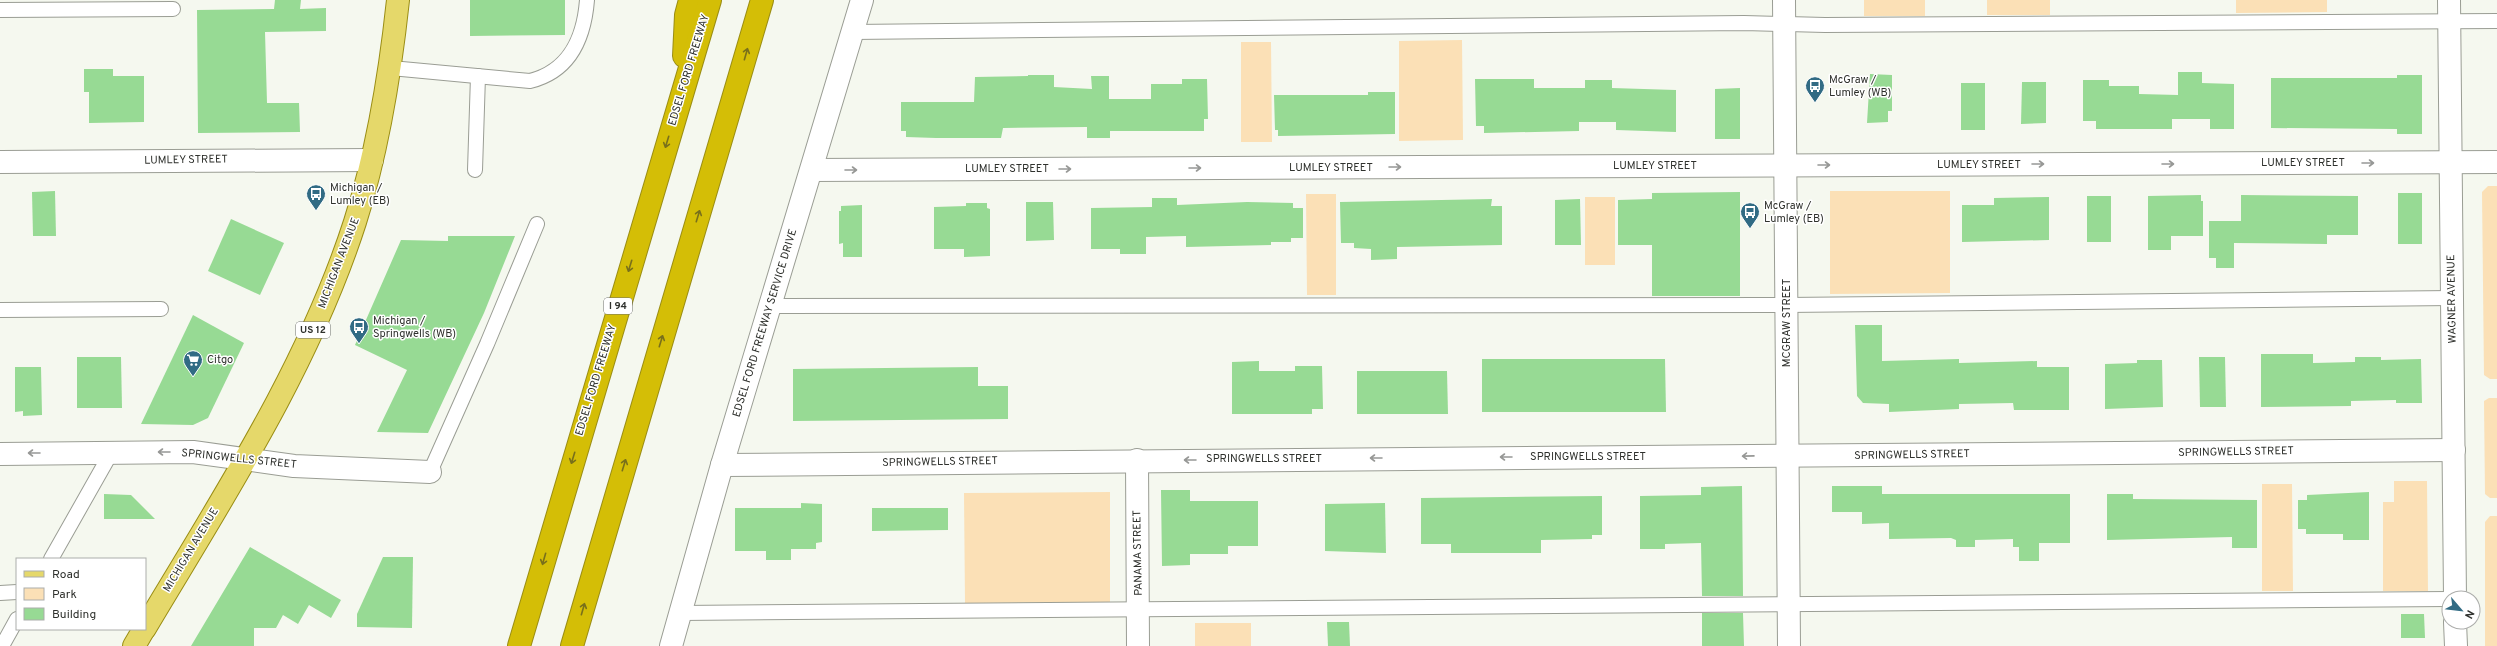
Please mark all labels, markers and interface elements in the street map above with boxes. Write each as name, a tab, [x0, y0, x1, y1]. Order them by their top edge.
street label: EDSEL FORD FREEWAY	[665, 12, 713, 128]
one-way arrow	[743, 48, 750, 61]
place label: McGraw / Lumley (WB)	[1829, 73, 1891, 100]
bus stop icon: McGraw / Lumley (WB)	[1804, 75, 1826, 103]
one-way arrow	[663, 135, 670, 148]
street label: LUMLEY STREET	[144, 152, 228, 168]
street label: LUMLEY STREET	[2261, 156, 2345, 170]
street label: LUMLEY STREET	[1937, 158, 2021, 172]
street label: LUMLEY STREET	[1613, 159, 1697, 173]
one-way arrow	[2361, 159, 2374, 167]
one-way arrow	[2031, 160, 2044, 168]
one-way arrow	[2161, 160, 2174, 168]
street label: LUMLEY STREET	[1289, 161, 1373, 175]
one-way arrow	[1817, 161, 1830, 169]
street label: LUMLEY STREET	[965, 162, 1049, 176]
one-way arrow	[1388, 163, 1401, 171]
one-way arrow	[1188, 164, 1201, 172]
one-way arrow	[1058, 165, 1071, 173]
one-way arrow	[844, 166, 857, 174]
place label: Michigan / Lumley (EB)	[330, 181, 390, 208]
bus stop icon: Michigan / Lumley (EB)	[305, 183, 327, 211]
place label: McGraw / Lumley (EB)	[1764, 199, 1824, 226]
bus stop icon: McGraw / Lumley (EB)	[1739, 201, 1761, 229]
one-way arrow	[695, 210, 702, 223]
street label: MICHIGAN AVENUE	[315, 216, 363, 310]
street label: EDSEL FORD FREEWAY SERVICE DRIVE	[730, 227, 800, 419]
street label: WAGNER AVENUE	[2444, 254, 2460, 344]
one-way arrow	[626, 260, 633, 273]
street label: MCGRAW STREET	[1780, 279, 1794, 367]
road number: I 94	[604, 298, 632, 314]
place label: Michigan / Springwells (WB)	[373, 314, 456, 341]
bus stop icon: Michigan / Springwells (WB)	[348, 316, 370, 344]
road number: US 12	[296, 322, 330, 338]
street label: EDSEL FORD FREEWAY	[572, 322, 620, 438]
one-way arrow	[658, 334, 665, 347]
supermarket icon: Citgo	[182, 349, 204, 377]
place label: Citgo	[207, 353, 233, 367]
street label: SPRINGWELLS STREET	[2178, 444, 2294, 460]
street label: SPRINGWELLS STREET	[181, 446, 297, 472]
street label: SPRINGWELLS STREET	[1854, 447, 1970, 463]
one-way arrow	[158, 448, 171, 456]
one-way arrow	[28, 449, 41, 457]
street label: SPRINGWELLS STREET	[1530, 450, 1646, 464]
one-way arrow	[569, 451, 576, 464]
street label: SPRINGWELLS STREET	[1206, 452, 1322, 466]
one-way arrow	[1742, 452, 1755, 460]
street label: SPRINGWELLS STREET	[882, 454, 998, 470]
one-way arrow	[1370, 454, 1383, 462]
one-way arrow	[1500, 454, 1513, 461]
one-way arrow	[1184, 456, 1197, 464]
one-way arrow	[621, 459, 628, 472]
street label: MICHIGAN AVENUE	[160, 505, 222, 595]
street label: PANAMA STREET	[1130, 510, 1146, 596]
one-way arrow	[540, 552, 547, 565]
legend	[16, 558, 146, 630]
text: Road	[52, 567, 80, 583]
text: Park	[52, 587, 77, 603]
north arrow	[2441, 590, 2481, 630]
one-way arrow	[580, 602, 587, 615]
text: Building	[52, 607, 96, 623]
text: N	[2461, 607, 2477, 621]

